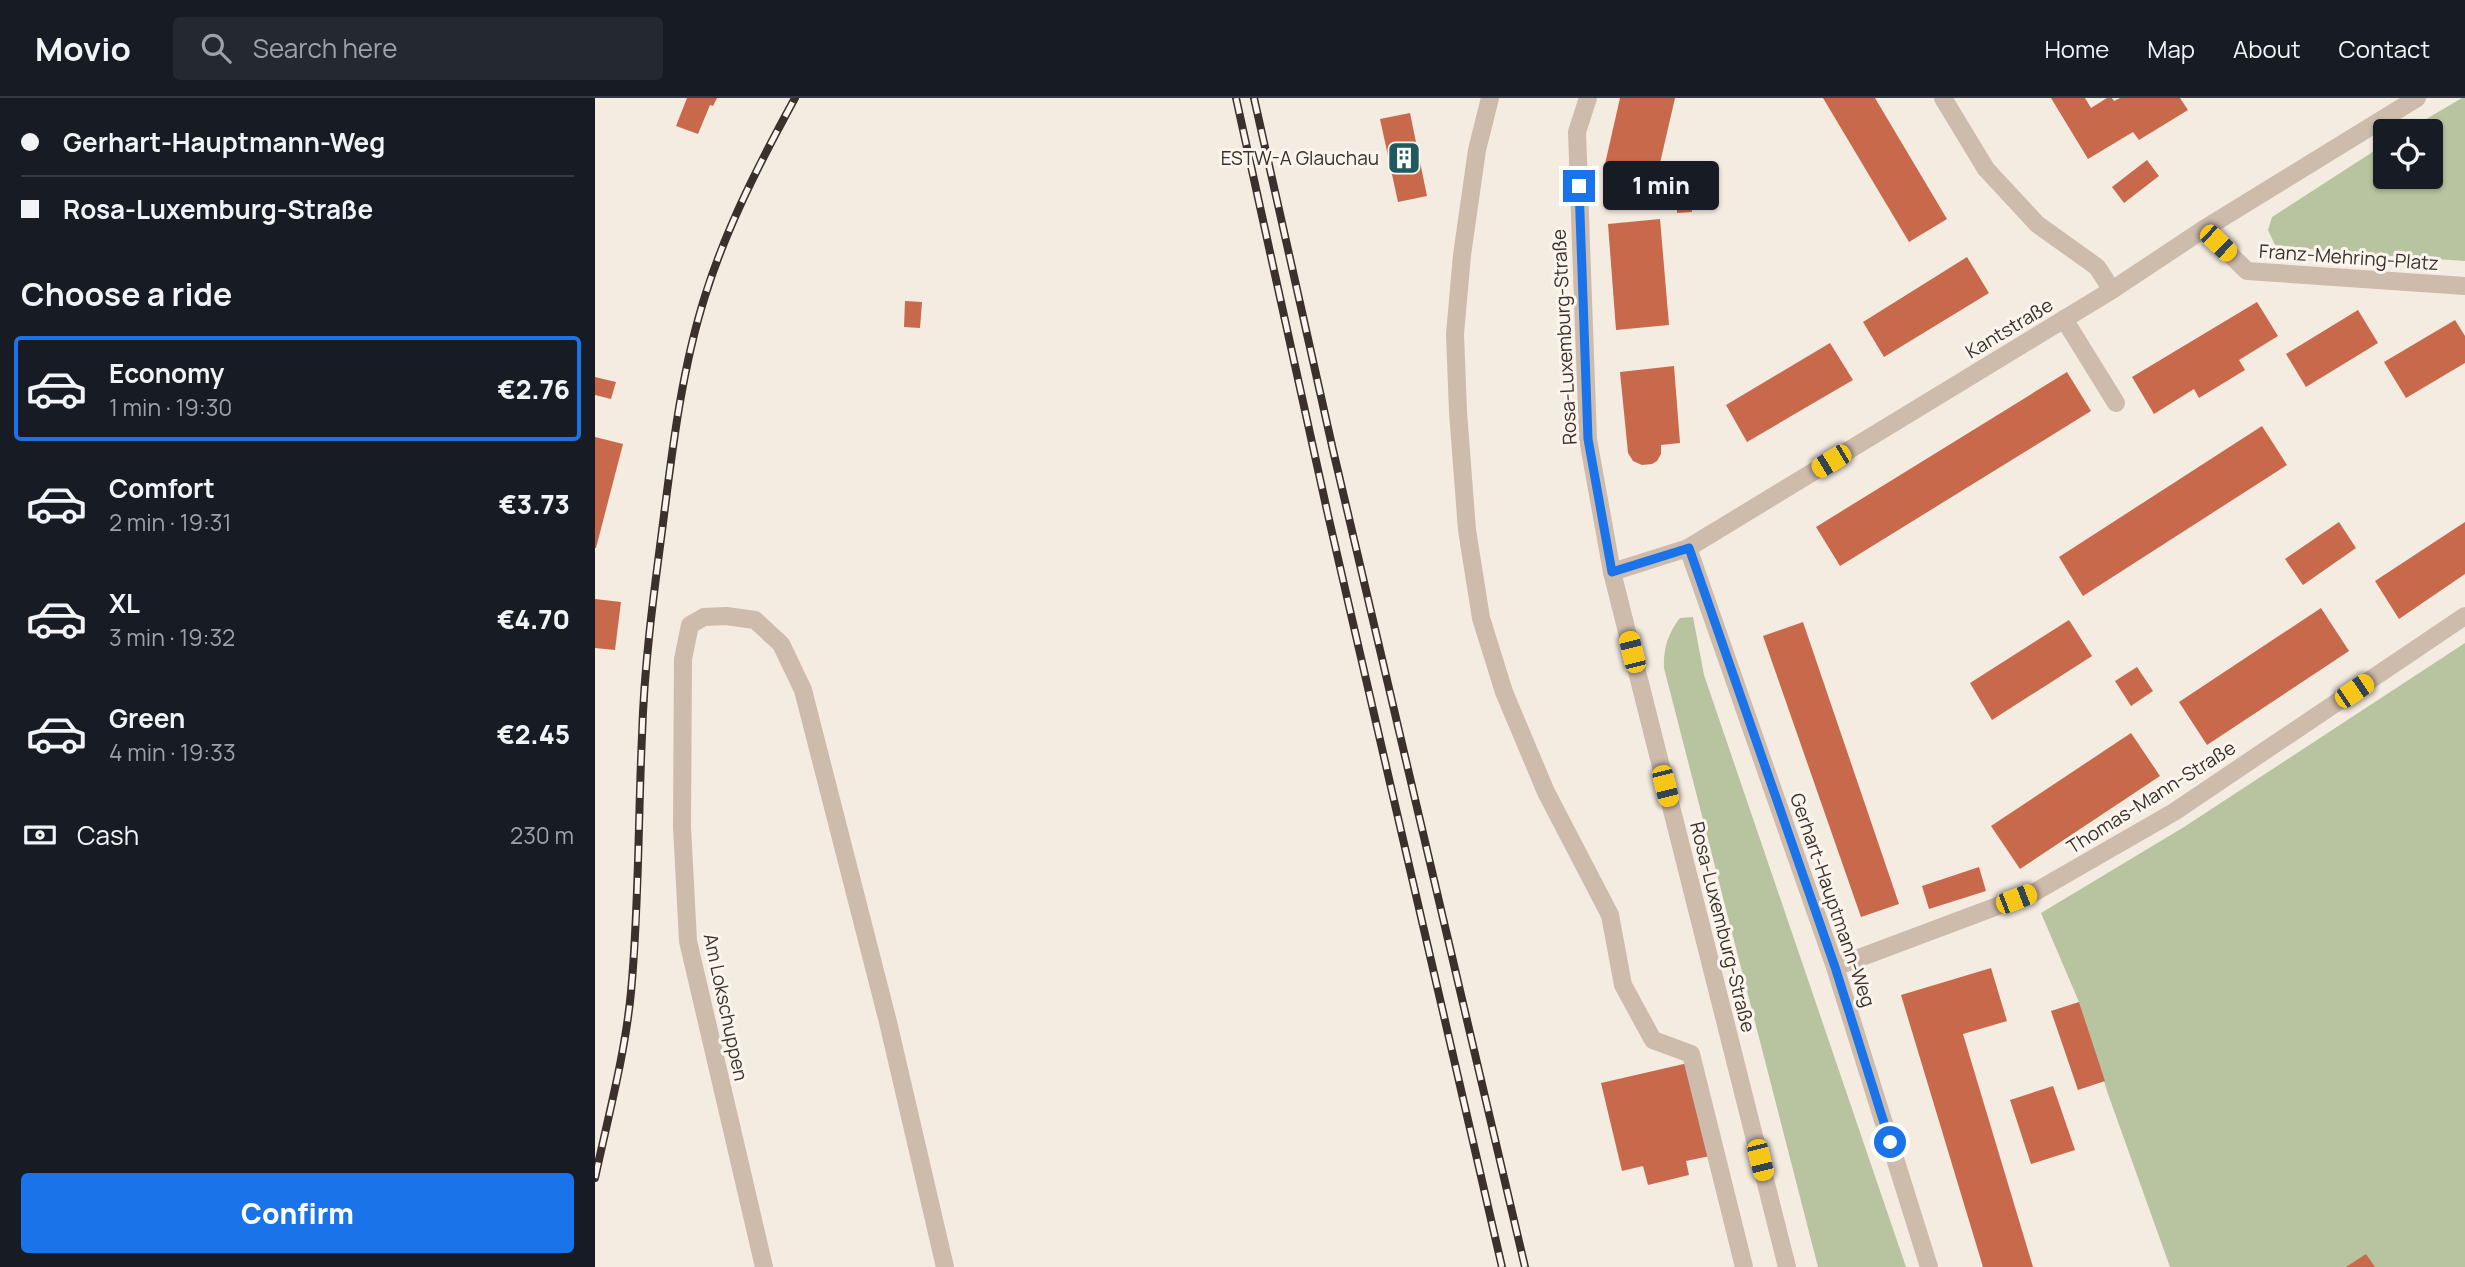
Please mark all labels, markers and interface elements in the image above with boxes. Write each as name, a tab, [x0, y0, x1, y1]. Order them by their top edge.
search box	[173, 17, 663, 80]
text: Movio	[35, 26, 131, 71]
icon: search	[197, 29, 235, 67]
text: Search here	[253, 30, 397, 66]
text: Home	[2044, 32, 2109, 65]
text: Map	[2147, 32, 2195, 65]
text: About	[2233, 32, 2301, 65]
text: Contact	[2339, 32, 2430, 65]
map controls	[2373, 119, 2443, 189]
button: locate	[2373, 119, 2443, 189]
text: Gerhart-Hauptmann-Weg	[63, 124, 385, 160]
building icon: ESTW-A Glauchau	[1385, 139, 1423, 177]
place label: ESTW-A Glauchau	[1221, 145, 1379, 171]
callout: 1 min	[1604, 162, 1719, 210]
text: 1 min	[1632, 169, 1690, 201]
route end	[1563, 170, 1595, 202]
text: Rosa-Luxemburg-Straße	[63, 191, 373, 227]
car	[2196, 221, 2241, 265]
street label: Rosa-Luxemburg-Straße	[1545, 228, 1583, 446]
street label: Franz-Mehring-Platz	[2258, 238, 2440, 276]
text: Choose a ride	[21, 272, 232, 316]
street label: Kantstraße	[1960, 292, 2058, 364]
text: Economy	[109, 355, 224, 391]
icon: car	[25, 357, 88, 420]
text: €2.76	[498, 371, 570, 407]
text: 1 min · 19:30	[109, 391, 232, 423]
car	[1808, 441, 1855, 481]
text: Comfort	[109, 470, 215, 506]
icon: car	[25, 472, 88, 535]
text: €3.73	[499, 486, 570, 522]
text: 2 min · 19:31	[109, 506, 231, 538]
text: XL	[109, 585, 140, 621]
icon: car	[25, 587, 88, 650]
text: €4.70	[497, 601, 570, 637]
text: 3 min · 19:32	[109, 621, 235, 653]
car	[1617, 629, 1648, 675]
car	[2331, 671, 2378, 711]
text: Green	[109, 700, 185, 736]
icon: car	[25, 702, 88, 765]
text: €2.45	[497, 716, 570, 752]
street label: Thomas-Mann-Straße	[2062, 734, 2240, 860]
text: 4 min · 19:33	[109, 736, 236, 768]
car	[1650, 763, 1681, 809]
street label: Gerhart-Hauptmann-Weg	[1784, 790, 1882, 1010]
icon: cash	[21, 816, 59, 854]
text: Cash	[77, 817, 139, 853]
text: 230 m	[510, 819, 574, 851]
street label: Rosa-Luxemburg-Straße	[1684, 819, 1762, 1035]
car	[1993, 882, 2040, 916]
street label: Am Lokschuppen	[698, 931, 754, 1083]
route start	[1874, 1126, 1906, 1158]
car	[1745, 1137, 1776, 1183]
button: Confirm	[21, 1173, 574, 1253]

